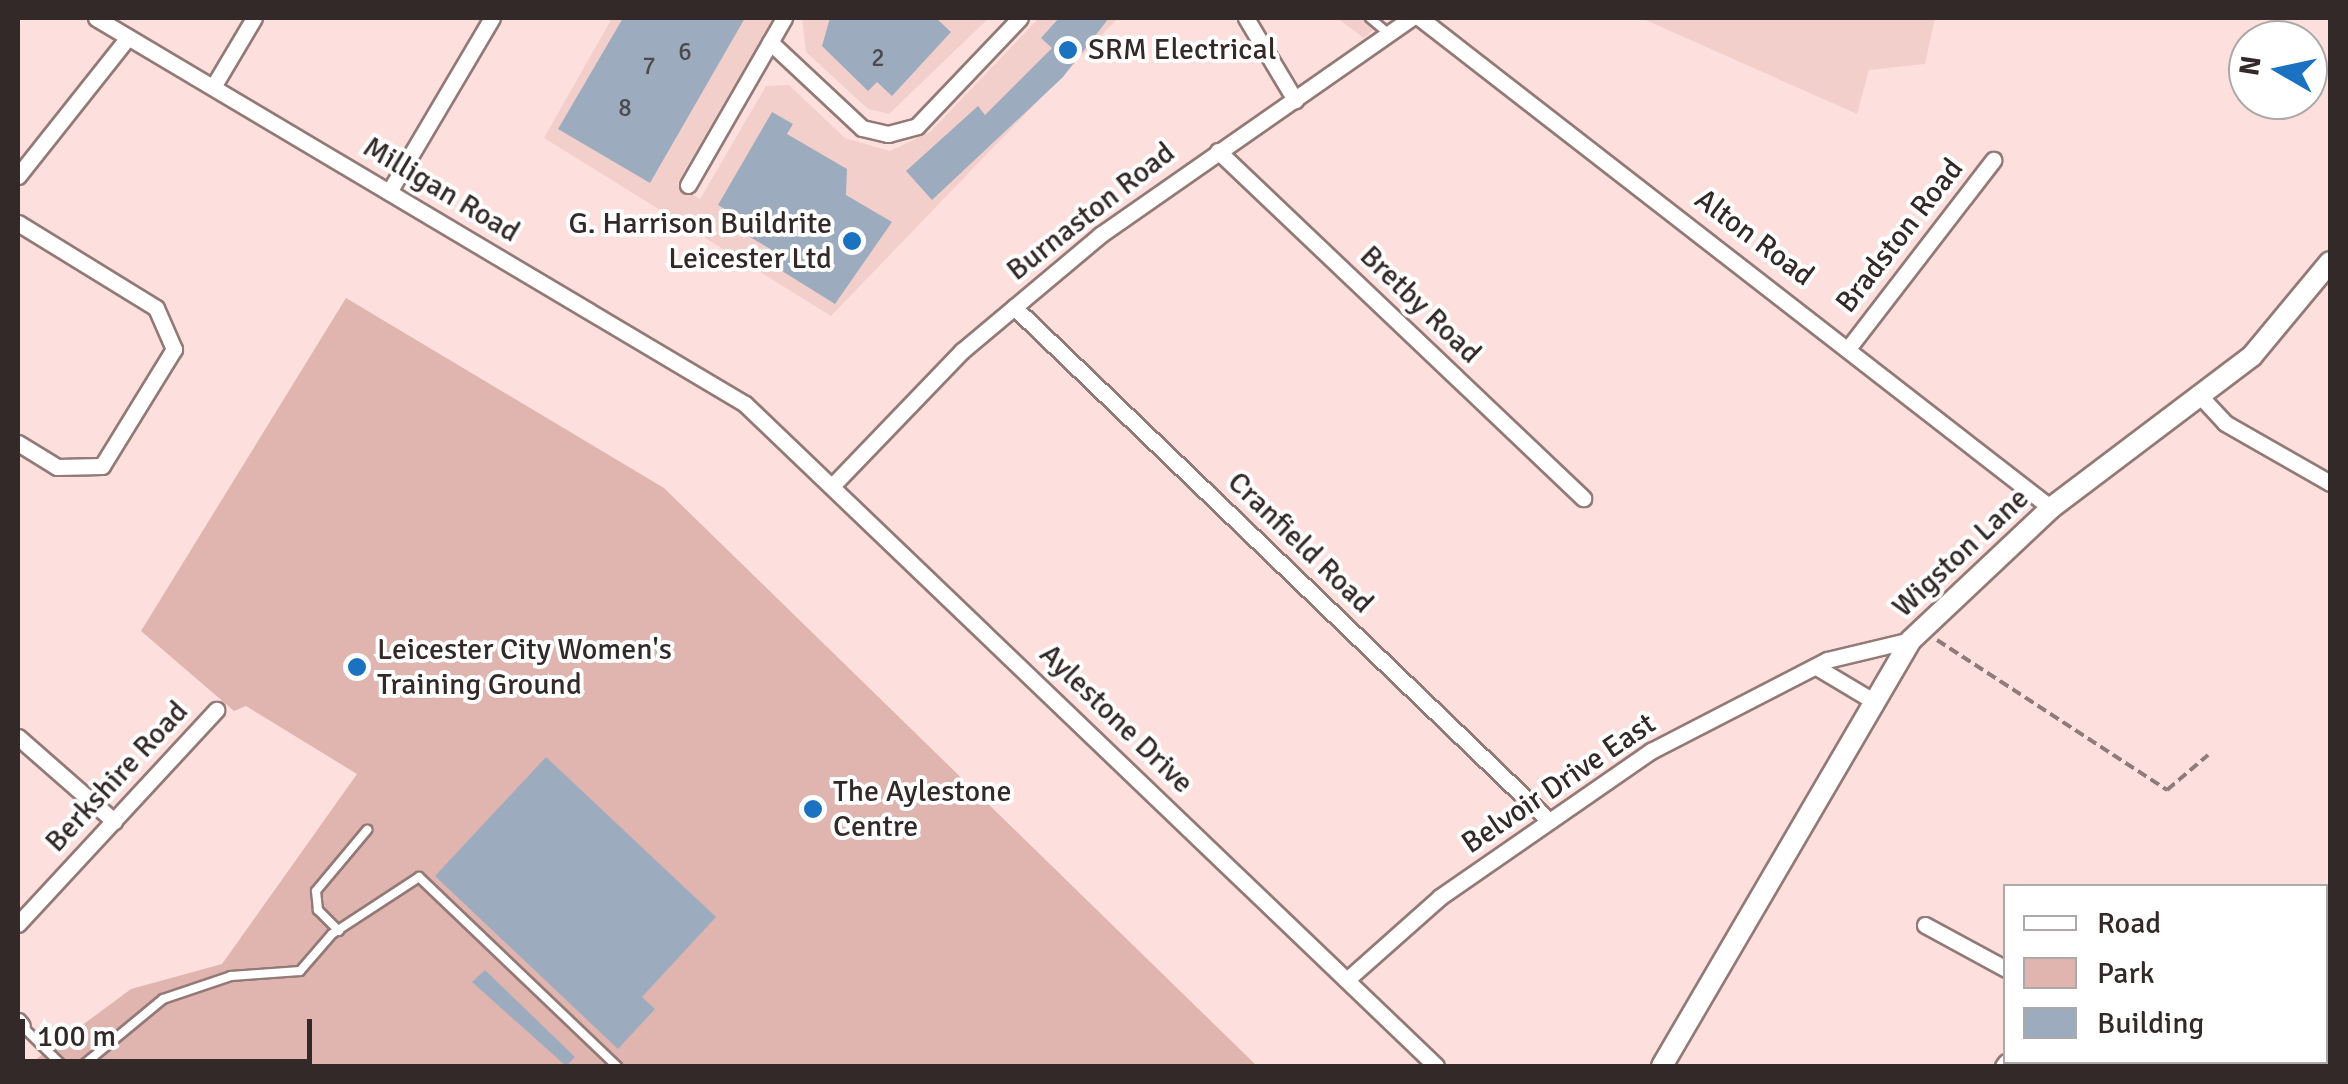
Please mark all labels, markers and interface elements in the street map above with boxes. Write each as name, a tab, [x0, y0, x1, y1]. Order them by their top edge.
north arrow	[2228, 20, 2328, 120]
place label: SRM Electrical	[1088, 32, 1276, 68]
house number: 6	[678, 37, 692, 67]
marker: SRM Electrical	[1057, 39, 1079, 61]
house number: 2	[871, 43, 885, 73]
house number: 7	[642, 51, 656, 81]
text: N	[2232, 53, 2269, 78]
house number: 8	[618, 93, 632, 123]
street label: Milligan Road	[356, 129, 526, 251]
street label: Burnaston Road	[1000, 135, 1182, 289]
street label: Bradston Road	[1829, 152, 1971, 320]
street label: Alton Road	[1688, 182, 1820, 294]
place label: G. Harrison Buildrite Leicester Ltd	[568, 206, 832, 276]
marker: G. Harrison Buildrite Leicester Ltd	[841, 230, 863, 252]
street label: Bretby Road	[1352, 238, 1488, 372]
street label: Cranfield Road	[1220, 465, 1380, 621]
street label: Wigston Lane	[1885, 481, 2037, 625]
place label: Leicester City Women's Training Ground	[377, 632, 672, 702]
street label: Aylestone Drive	[1032, 637, 1200, 801]
marker: Leicester City Women's Training Ground	[346, 656, 368, 678]
street label: Berkshire Road	[38, 694, 196, 860]
street label: Belvoir Drive East	[1455, 706, 1663, 862]
place label: The Aylestone Centre	[833, 774, 1012, 844]
marker: The Aylestone Centre	[802, 798, 824, 820]
legend	[2003, 884, 2328, 1064]
text: Road	[2097, 905, 2161, 942]
text: Park	[2097, 955, 2155, 992]
scale bar	[25, 999, 318, 1061]
text: Building	[2097, 1005, 2204, 1042]
text: 100 m	[37, 1018, 116, 1055]

